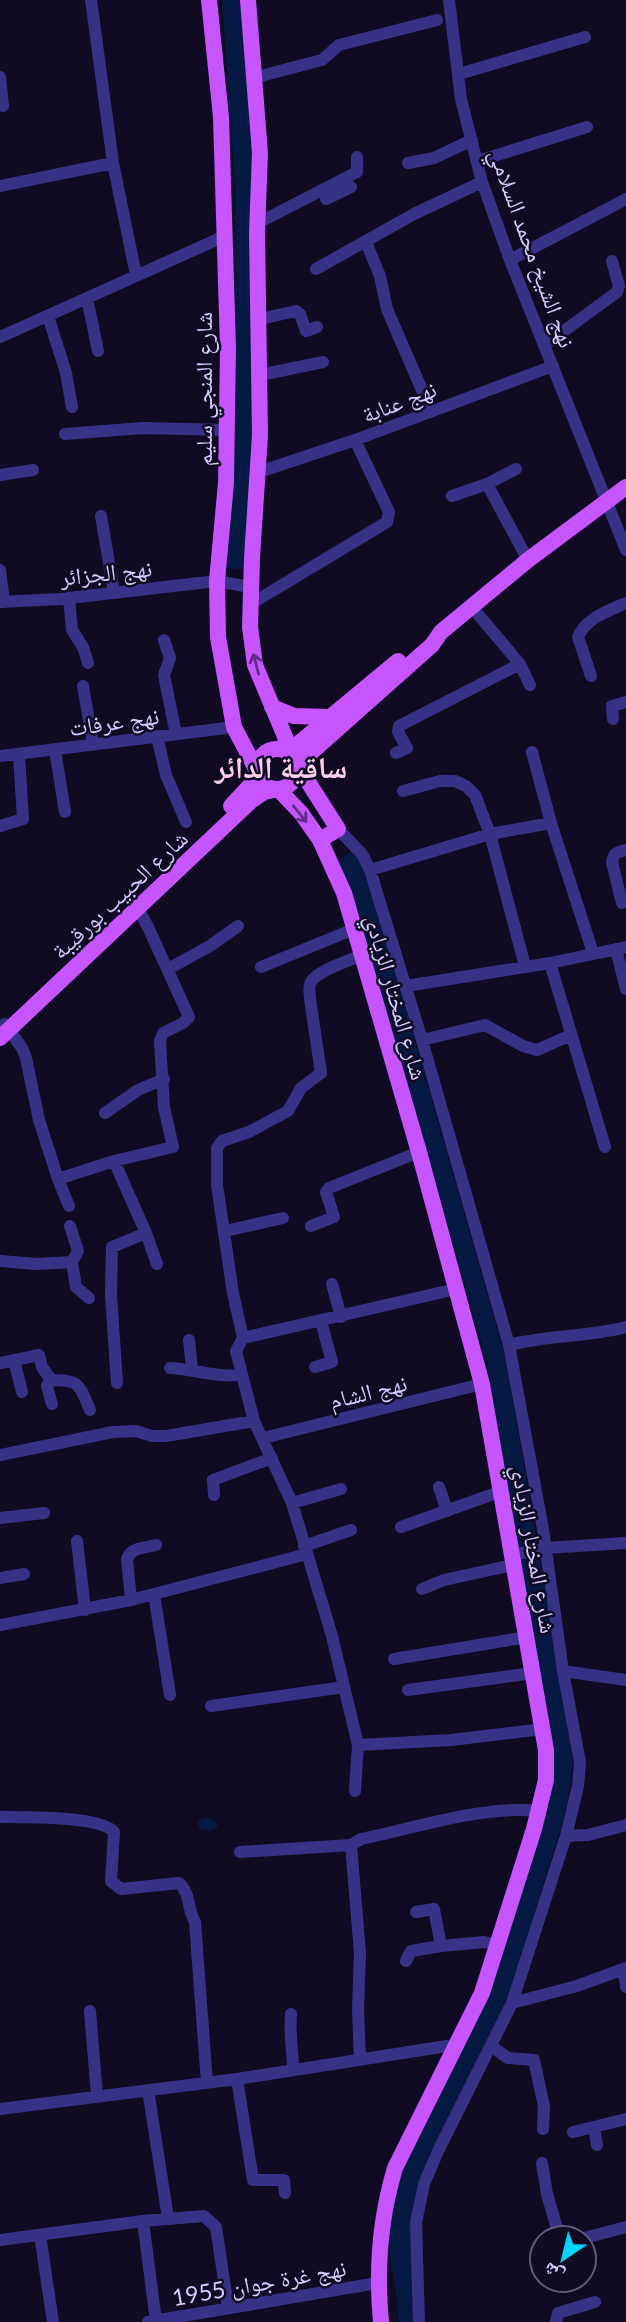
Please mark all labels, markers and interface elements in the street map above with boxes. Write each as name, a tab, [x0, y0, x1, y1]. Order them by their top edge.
street label: نهج الشيخ محمد السلامي	[479, 145, 582, 353]
street label: شارع المنجي سليم	[189, 312, 223, 466]
street label: نهج عنابة	[358, 374, 441, 430]
street label: نهج الجزائر	[58, 553, 154, 593]
one-way arrow	[248, 653, 262, 676]
street label: نهج عرفات	[67, 701, 161, 743]
district label: ساقية الدائر	[213, 748, 347, 785]
one-way arrow	[293, 805, 308, 823]
street label: شارع الحبيب بورقيبة	[45, 824, 194, 966]
street label: شارع المختار الزيادي	[354, 911, 434, 1085]
street label: نهج الشام	[326, 1368, 410, 1417]
street label: شارع المختار الزيادي	[501, 1462, 564, 1637]
north arrow	[528, 2224, 598, 2294]
street label: نهج غرة جوان 1955	[170, 2253, 348, 2313]
text: ش	[538, 2257, 568, 2289]

